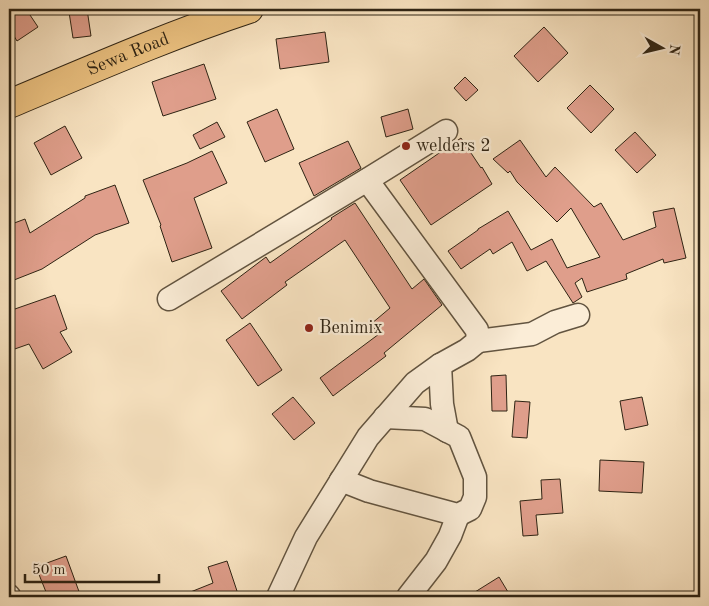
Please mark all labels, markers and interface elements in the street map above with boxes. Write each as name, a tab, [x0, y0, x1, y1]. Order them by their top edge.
north arrow	[636, 22, 686, 72]
street label: Sewa Road	[84, 30, 172, 79]
text: N	[666, 43, 682, 56]
place label: welders 2	[416, 137, 491, 155]
marker: welders 2	[400, 140, 412, 152]
place label: Benimix	[319, 319, 383, 337]
marker: Benimix	[303, 322, 315, 334]
scale bar	[25, 551, 159, 583]
text: 50 m	[32, 563, 66, 578]

